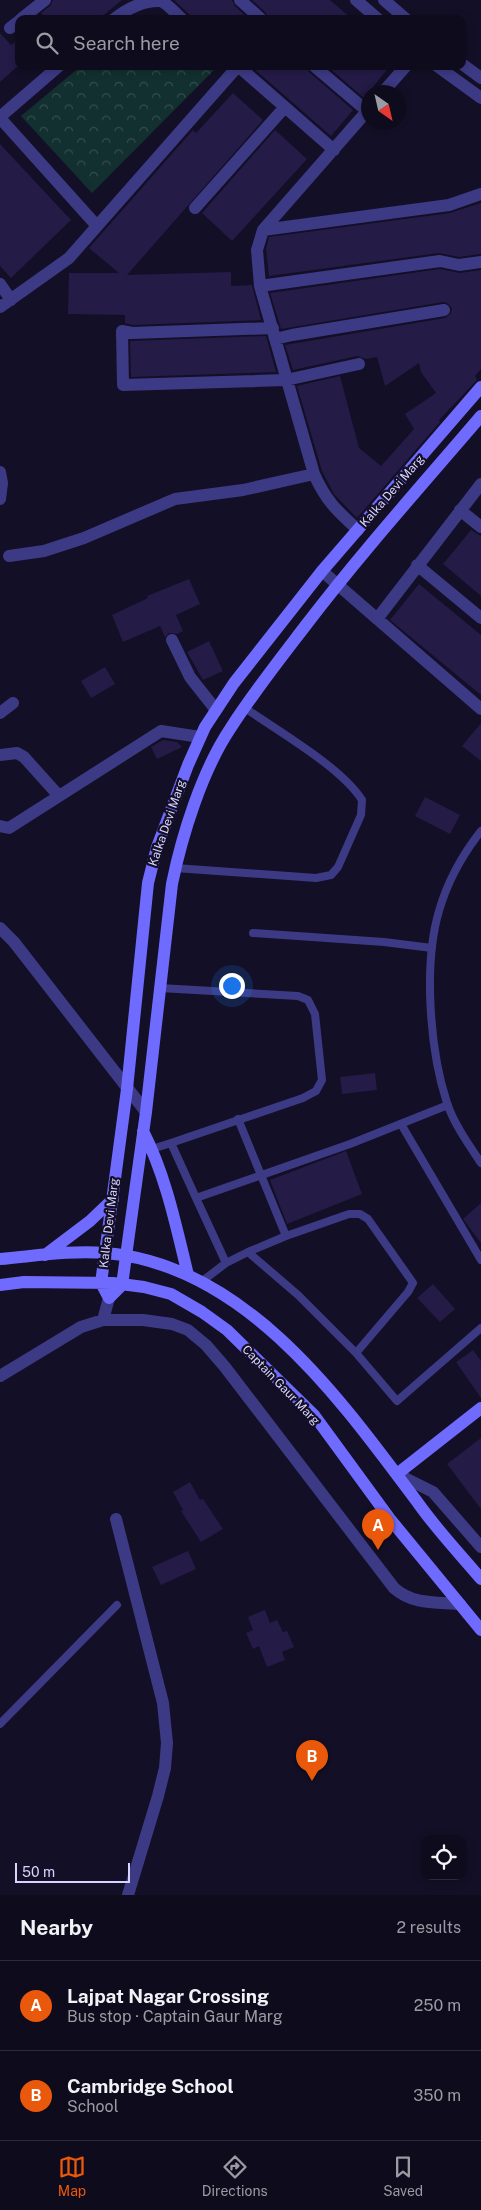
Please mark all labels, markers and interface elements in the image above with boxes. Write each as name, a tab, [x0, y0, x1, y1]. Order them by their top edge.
search box	[15, 15, 466, 70]
icon: search	[33, 29, 61, 57]
text: Search here	[73, 32, 180, 54]
north arrow	[361, 85, 406, 130]
street label: Kalka Devi Marg	[357, 452, 427, 530]
street label: Kalka Devi Marg	[146, 778, 188, 868]
your location	[219, 973, 245, 999]
street label: Kalka Devi Marg	[97, 1177, 121, 1269]
street label: Captain Gaur Marg	[239, 1342, 323, 1428]
pin: A	[362, 1509, 394, 1550]
pin: B	[296, 1740, 328, 1781]
map controls	[421, 1835, 466, 1880]
button: locate	[421, 1835, 466, 1880]
scale bar	[15, 1860, 130, 1883]
text: 50 m	[22, 1864, 55, 1880]
text: Nearby	[20, 1915, 93, 1940]
text: 2 results	[396, 1918, 461, 1937]
text: Lajpat Nagar Crossing	[67, 1985, 269, 2007]
text: A	[30, 1996, 42, 2015]
text: 250 m	[414, 1996, 461, 2015]
text: Bus stop · Captain Gaur Marg	[67, 2007, 283, 2026]
text: Cambridge School	[67, 2075, 234, 2097]
text: B	[31, 2086, 41, 2105]
text: 350 m	[413, 2086, 461, 2105]
text: School	[67, 2097, 118, 2116]
tab: Map	[58, 2153, 86, 2199]
tab: Directions	[202, 2153, 268, 2199]
tab: Saved	[383, 2153, 423, 2199]

